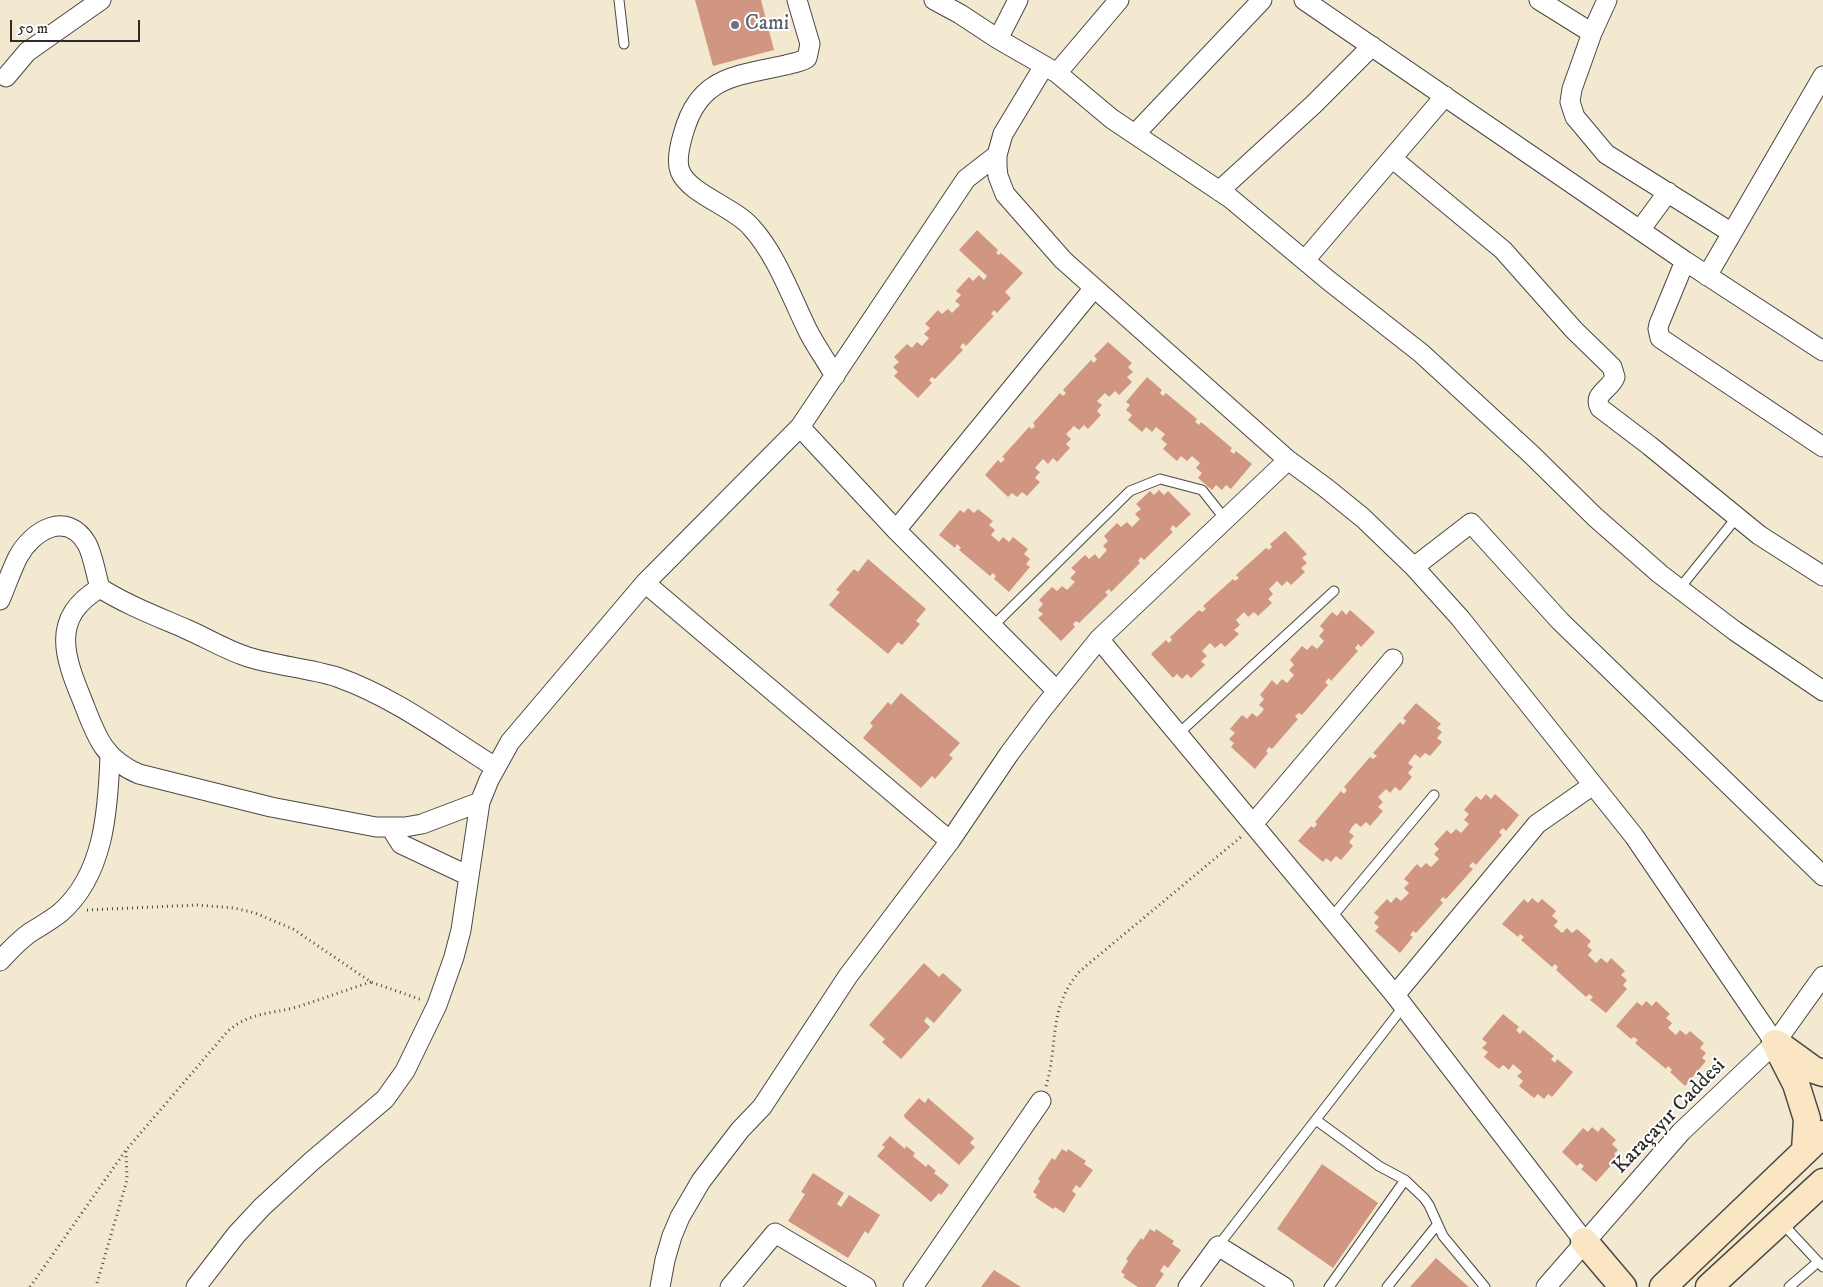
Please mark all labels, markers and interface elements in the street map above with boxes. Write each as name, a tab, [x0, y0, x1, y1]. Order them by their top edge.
scale bar	[12, 10, 142, 42]
place label: Cami	[745, 12, 789, 38]
text: 50 m	[18, 19, 48, 38]
marker: Cami	[729, 19, 741, 31]
street label: Karaçayır Caddesi	[1609, 1054, 1731, 1180]

